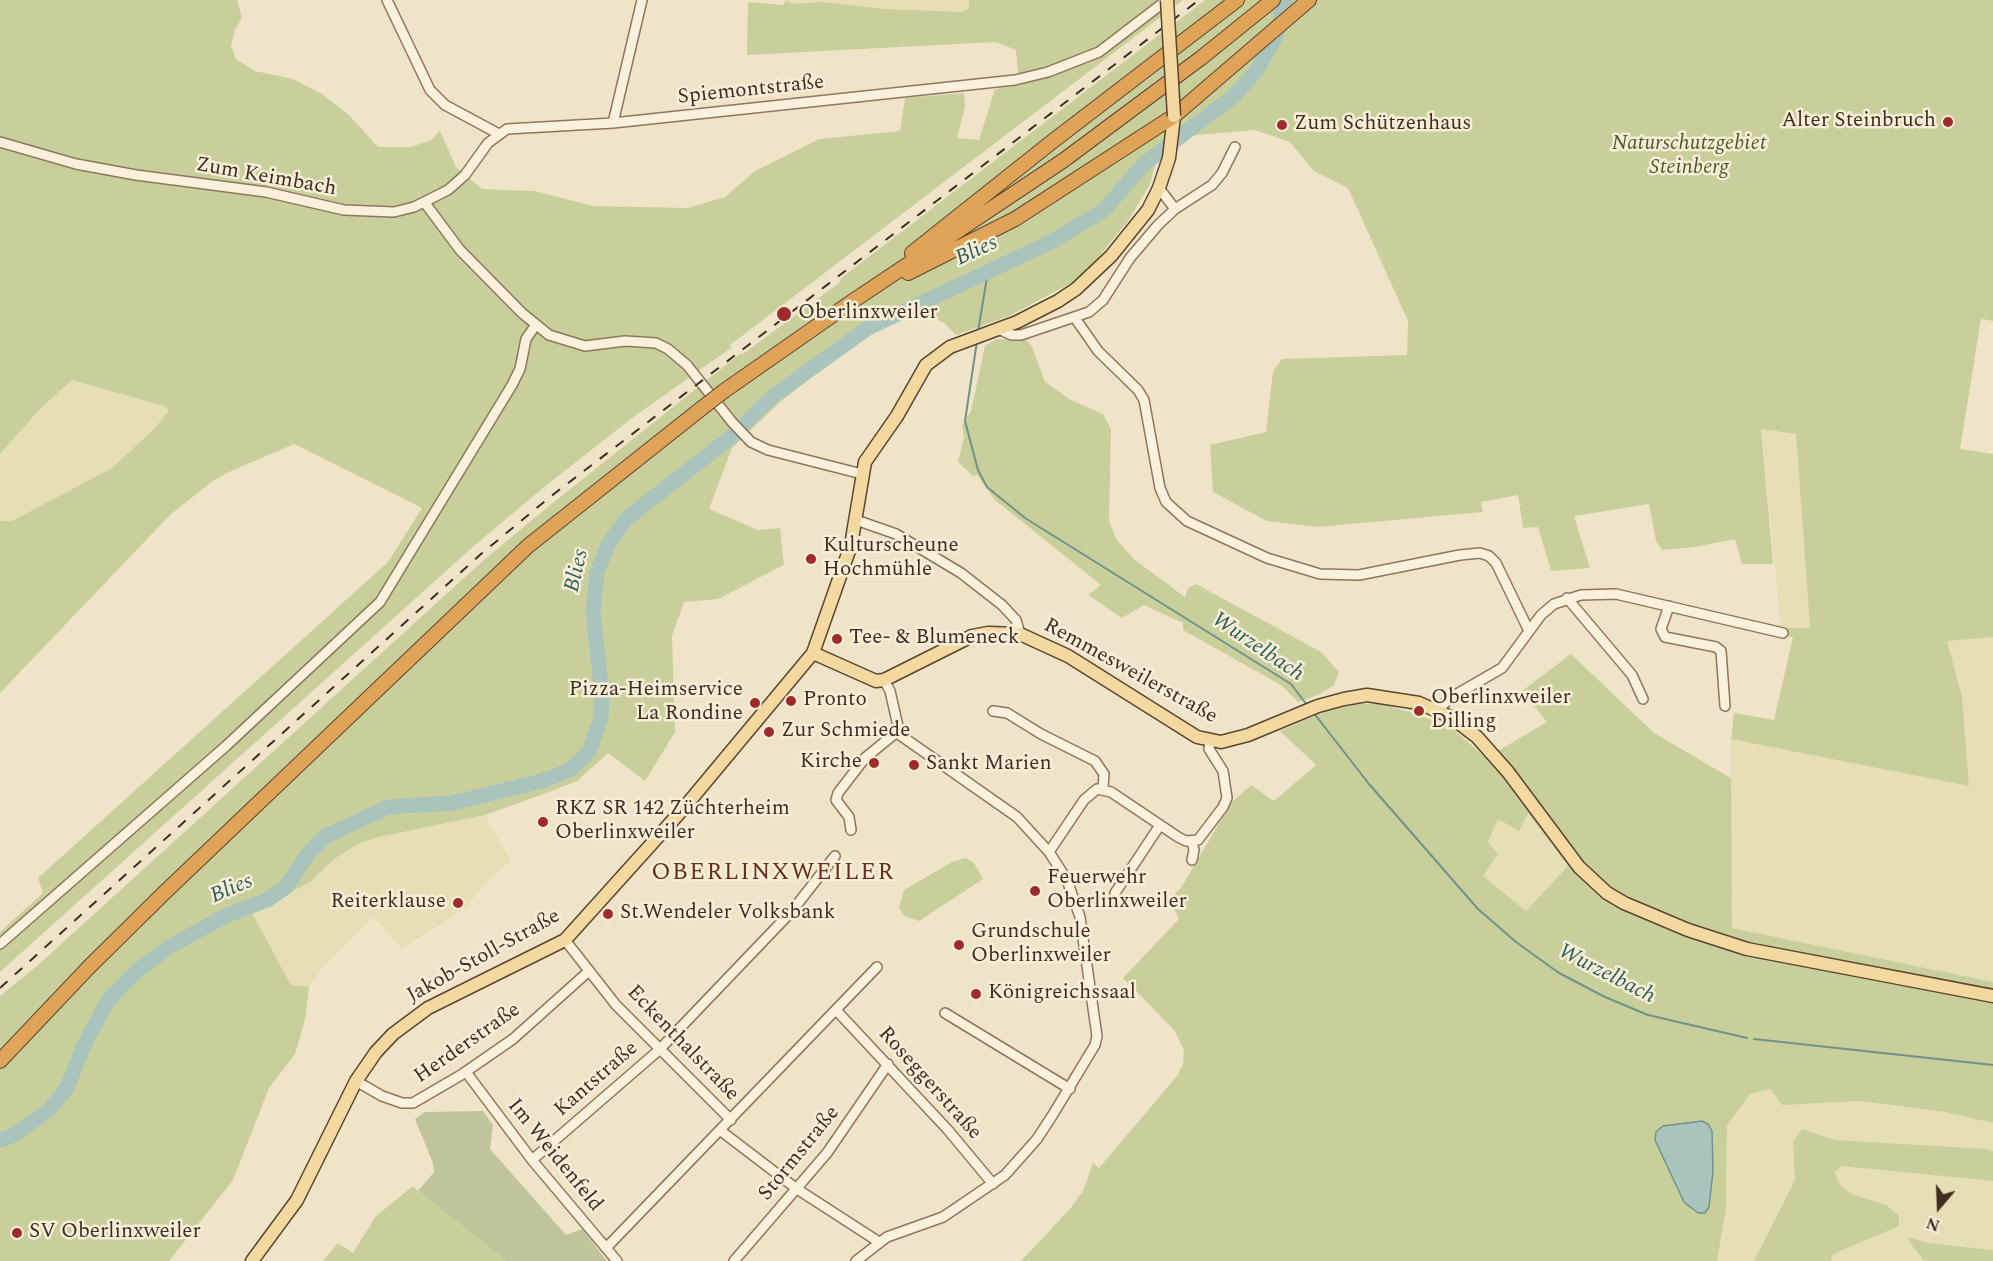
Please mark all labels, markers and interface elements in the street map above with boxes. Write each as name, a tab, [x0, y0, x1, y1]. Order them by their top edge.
street label: Spiemontstraße	[677, 71, 825, 111]
place label: Alter Steinbruch	[1781, 109, 1936, 135]
place label: Zum Schützenhaus	[1294, 112, 1471, 138]
marker: Alter Steinbruch	[1941, 115, 1955, 129]
marker: Zum Schützenhaus	[1275, 118, 1289, 132]
park label: Naturschutzgebiet Steinberg	[1612, 132, 1766, 182]
street label: Zum Keimbach	[194, 153, 338, 203]
water label: Blies	[952, 231, 1002, 273]
place label: Oberlinxweiler	[798, 301, 938, 327]
marker: Oberlinxweiler	[775, 305, 793, 323]
place label: Kulturscheune Hochmühle	[823, 534, 959, 584]
water label: Blies	[560, 547, 596, 595]
marker: Kulturscheune Hochmühle	[804, 552, 818, 566]
water label: Wurzelbach	[1206, 607, 1308, 689]
street label: Remmesweilerstraße	[1039, 614, 1221, 730]
place label: Tee- & Blumeneck	[849, 626, 1020, 652]
marker: Tee- & Blumeneck	[830, 632, 844, 646]
place label: Pizza-Heimservice La Rondine	[569, 678, 743, 728]
place label: Oberlinxweiler Dilling	[1431, 686, 1571, 736]
place label: Pronto	[803, 688, 867, 714]
marker: Pronto	[784, 694, 798, 708]
marker: Pizza-Heimservice La Rondine	[748, 696, 762, 710]
marker: Oberlinxweiler Dilling	[1412, 704, 1426, 718]
place label: Zur Schmiede	[781, 719, 910, 745]
marker: Zur Schmiede	[762, 725, 776, 739]
place label: Kirche	[800, 750, 862, 776]
place label: Sankt Marien	[926, 752, 1052, 778]
marker: Kirche	[867, 756, 881, 770]
marker: Sankt Marien	[907, 758, 921, 772]
place label: RKZ SR 142 Züchterheim Oberlinxweiler	[555, 797, 790, 847]
marker: RKZ SR 142 Züchterheim Oberlinxweiler	[536, 815, 550, 829]
district label: OBERLINXWEILER	[651, 860, 895, 888]
place label: Feuerwehr Oberlinxweiler	[1047, 866, 1187, 916]
water label: Blies	[207, 869, 257, 911]
marker: Feuerwehr Oberlinxweiler	[1028, 884, 1042, 898]
place label: Reiterklause	[330, 890, 446, 916]
marker: Reiterklause	[451, 896, 465, 910]
place label: St.Wendeler Volksbank	[620, 901, 835, 927]
street label: Jakob-Stoll-Straße	[403, 905, 565, 1009]
marker: St.Wendeler Volksbank	[601, 907, 615, 921]
place label: Grundschule Oberlinxweiler	[971, 920, 1111, 970]
marker: Grundschule Oberlinxweiler	[952, 938, 966, 952]
water label: Wurzelbach	[1553, 939, 1659, 1011]
street label: Eckenthalstraße	[620, 981, 744, 1107]
place label: Königreichssaal	[988, 981, 1136, 1007]
marker: Königreichssaal	[969, 987, 983, 1001]
street label: Herderstraße	[410, 998, 526, 1090]
street label: Roseggerstraße	[872, 1022, 986, 1146]
street label: Kantstraße	[550, 1037, 644, 1123]
street label: Im Weidenfeld	[501, 1095, 607, 1217]
street label: Stormstraße	[754, 1102, 846, 1206]
north arrow	[1909, 1177, 1969, 1237]
text: N	[1923, 1211, 1943, 1237]
place label: SV Oberlinxweiler	[29, 1220, 201, 1246]
marker: SV Oberlinxweiler	[10, 1226, 24, 1240]

